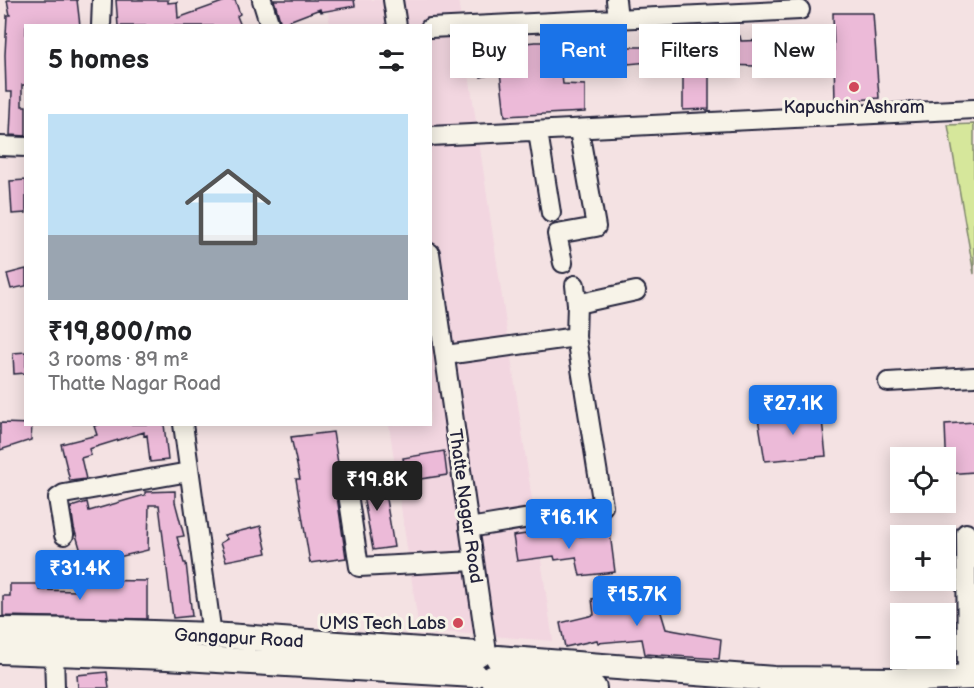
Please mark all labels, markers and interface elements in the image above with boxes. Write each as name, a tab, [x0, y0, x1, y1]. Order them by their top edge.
chip: Buy	[450, 24, 528, 78]
chip: Rent	[540, 24, 627, 78]
chip: Filters	[639, 24, 740, 78]
chip: New	[752, 24, 836, 78]
icon: filters	[375, 44, 408, 77]
text: 5 homes	[48, 45, 149, 76]
marker: Kapuchin Ashram	[847, 80, 861, 94]
place label: Kapuchin Ashram	[783, 97, 925, 118]
icon: home	[174, 153, 282, 261]
text: ₹19,800/mo	[48, 317, 192, 348]
text: 3 rooms · 89 m²	[48, 348, 189, 372]
text: Thatte Nagar Road	[48, 372, 221, 396]
pin: ₹27.1K	[744, 385, 842, 436]
text: ₹27.1K	[763, 392, 823, 416]
street label: Thatte Nagar Road	[444, 427, 487, 585]
map controls	[890, 447, 956, 669]
button: locate	[890, 447, 956, 513]
pin: ₹19.8K	[328, 461, 426, 512]
text: ₹19.8K	[346, 468, 408, 492]
pin: ₹16.1K	[520, 499, 618, 550]
text: ₹16.1K	[540, 506, 598, 530]
button: +	[890, 525, 956, 591]
pin: ₹31.4K	[31, 550, 129, 601]
text: ₹31.4K	[49, 557, 111, 581]
pin: ₹15.7K	[588, 576, 686, 627]
text: ₹15.7K	[607, 583, 667, 607]
button: −	[890, 603, 956, 669]
place label: UMS Tech Labs	[319, 613, 446, 634]
marker: UMS Tech Labs	[451, 616, 465, 630]
street label: Gangapur Road	[174, 625, 304, 652]

